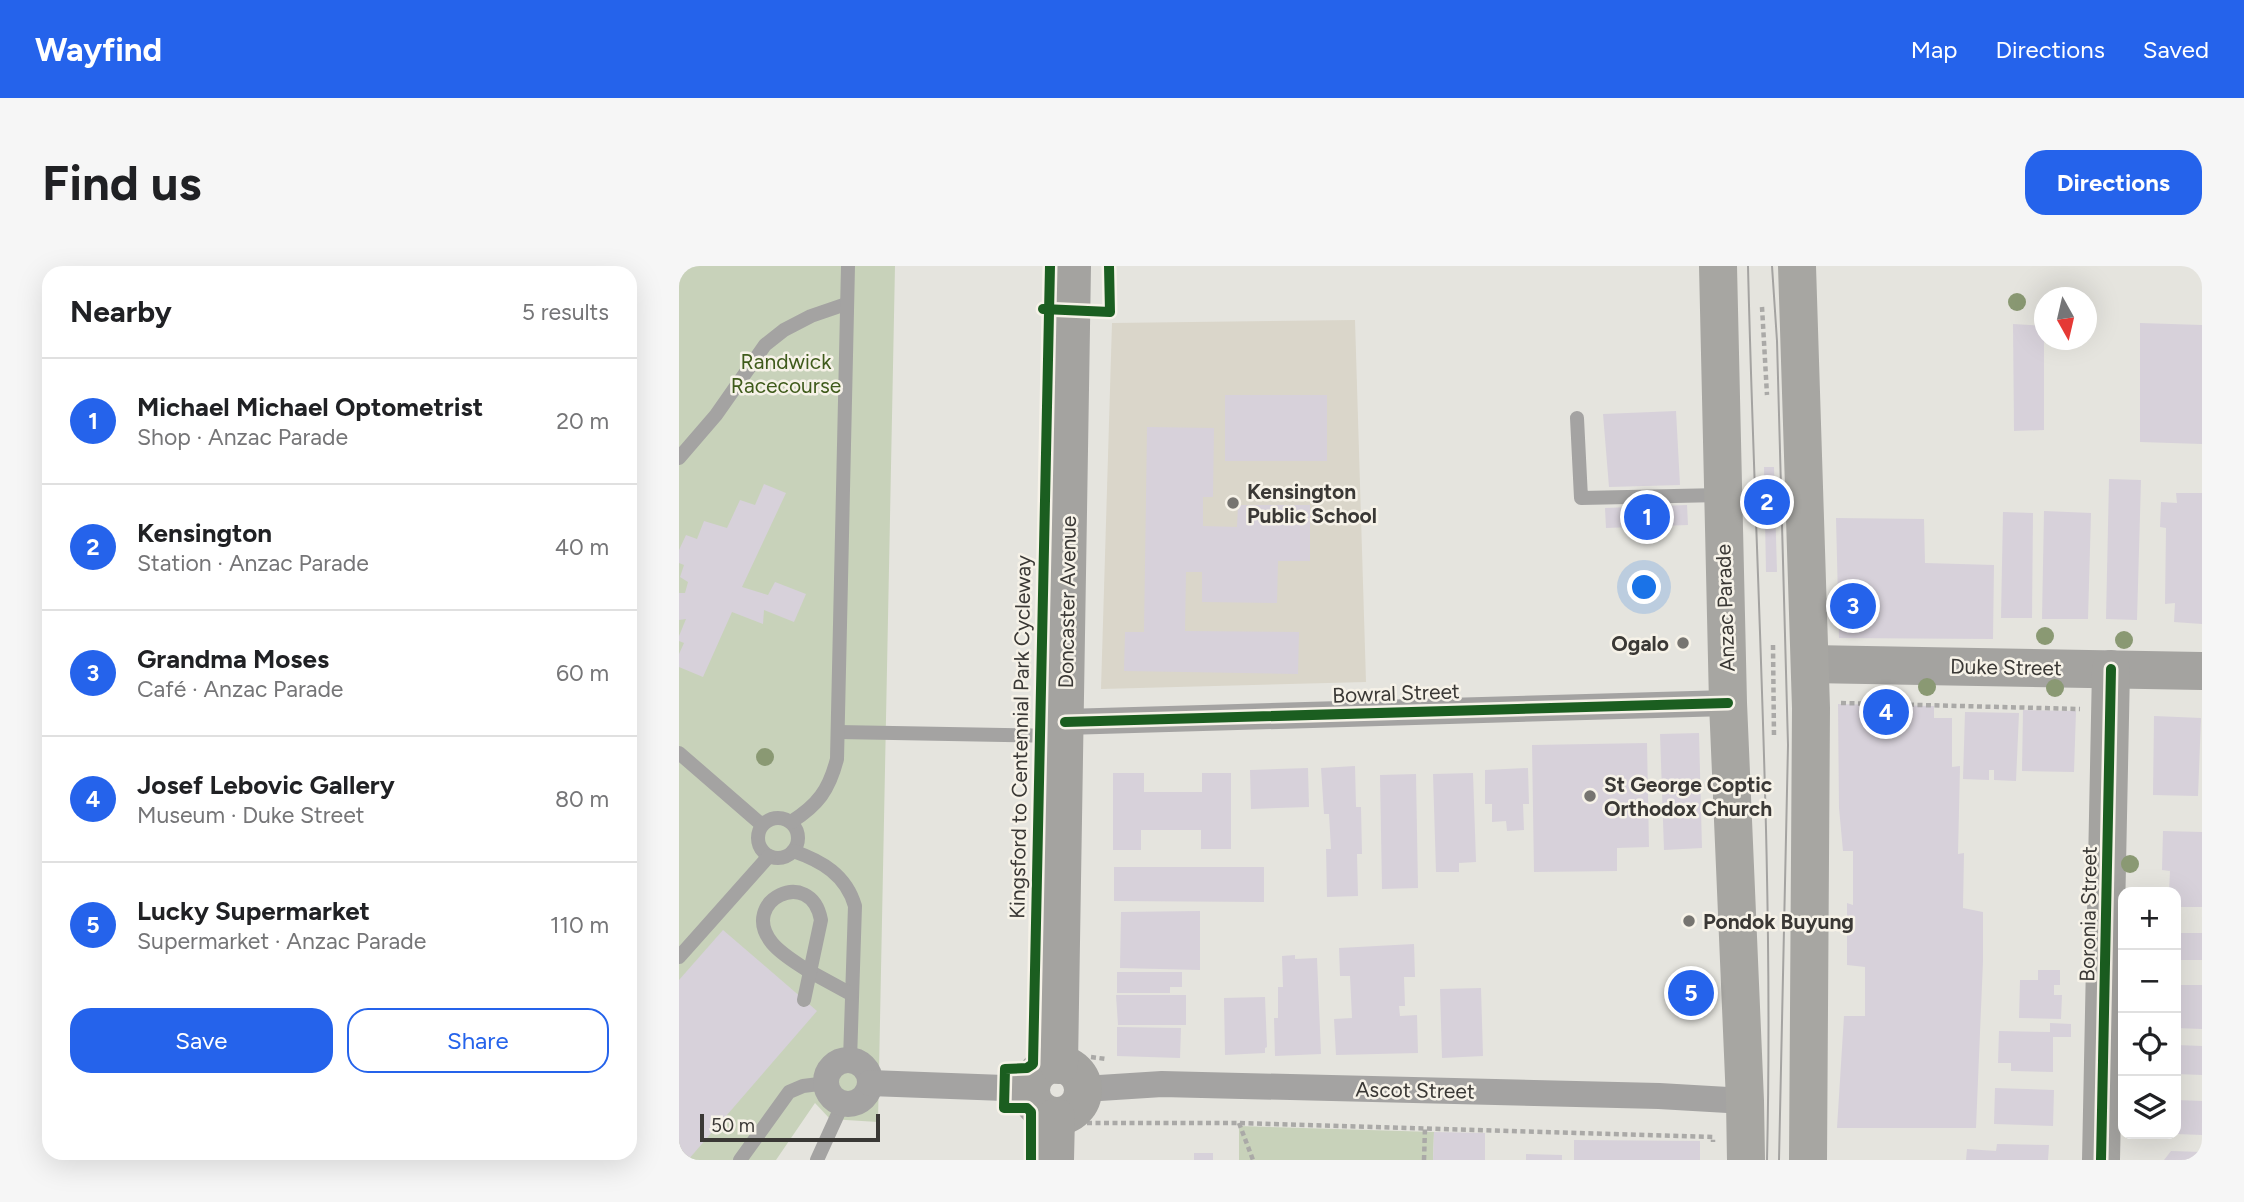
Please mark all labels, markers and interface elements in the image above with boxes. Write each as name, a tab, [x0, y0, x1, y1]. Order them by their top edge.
text: Wayfind	[35, 30, 162, 69]
text: Map	[1911, 35, 1957, 64]
text: Directions	[1995, 35, 2105, 64]
text: Saved	[2143, 35, 2209, 64]
button: Directions	[2025, 150, 2202, 215]
text: Find us	[42, 153, 201, 212]
north arrow	[2034, 287, 2097, 350]
text: Nearby	[70, 293, 172, 330]
text: 5 results	[522, 298, 609, 326]
park label: Randwick Racecourse	[731, 349, 841, 398]
text: Michael Michael Optometrist	[137, 391, 483, 423]
text: 1	[88, 407, 98, 435]
text: 20 m	[556, 407, 609, 435]
text: Shop · Anzac Parade	[137, 423, 348, 451]
pin: 2	[1744, 476, 1790, 528]
place label: Kensington Public School	[1247, 479, 1377, 528]
pin: 1	[1624, 491, 1670, 543]
marker: Kensington Public School	[1225, 495, 1241, 511]
street label: Doncaster Avenue	[1053, 515, 1081, 689]
text: Kensington	[137, 517, 272, 549]
text: 2	[86, 533, 100, 561]
text: 40 m	[555, 533, 609, 561]
street label: Anzac Parade	[1710, 544, 1740, 672]
text: Station · Anzac Parade	[137, 549, 369, 577]
street label: Kingsford to Centennial Park Cycleway	[1004, 555, 1036, 919]
your location	[1627, 570, 1661, 604]
pin: 3	[1830, 580, 1876, 632]
place label: Ogalo	[1611, 631, 1669, 656]
marker: Ogalo	[1675, 635, 1691, 651]
text: Grandma Moses	[137, 643, 329, 675]
street label: Duke Street	[1950, 654, 2062, 680]
text: 3	[87, 659, 99, 687]
text: 60 m	[556, 659, 609, 687]
text: Café · Anzac Parade	[137, 675, 343, 703]
street label: Bowral Street	[1332, 678, 1460, 708]
pin: 4	[1863, 686, 1909, 738]
text: Josef Lebovic Gallery	[137, 769, 395, 801]
place label: St George Coptic Orthodox Church	[1604, 772, 1773, 821]
text: 4	[86, 785, 100, 813]
text: 80 m	[555, 785, 609, 813]
marker: St George Coptic Orthodox Church	[1582, 788, 1598, 804]
text: Museum · Duke Street	[137, 801, 364, 829]
street label: Boronia Street	[2074, 846, 2102, 982]
map controls	[2118, 887, 2181, 1139]
button: +	[2118, 887, 2181, 950]
text: Lucky Supermarket	[137, 895, 370, 927]
place label: Pondok Buyung	[1703, 909, 1854, 934]
text: 5	[86, 911, 100, 939]
text: 110 m	[550, 911, 609, 939]
marker: Pondok Buyung	[1681, 913, 1697, 929]
text: Supermarket · Anzac Parade	[137, 927, 426, 955]
button: −	[2118, 950, 2181, 1013]
pin: 5	[1668, 967, 1714, 1019]
button: Save	[70, 1008, 333, 1073]
button: Share	[347, 1008, 609, 1073]
button: locate	[2118, 1013, 2181, 1076]
street label: Ascot Street	[1355, 1076, 1475, 1104]
button: layers	[2118, 1076, 2181, 1139]
scale bar	[700, 1111, 880, 1143]
text: 50 m	[711, 1114, 755, 1137]

